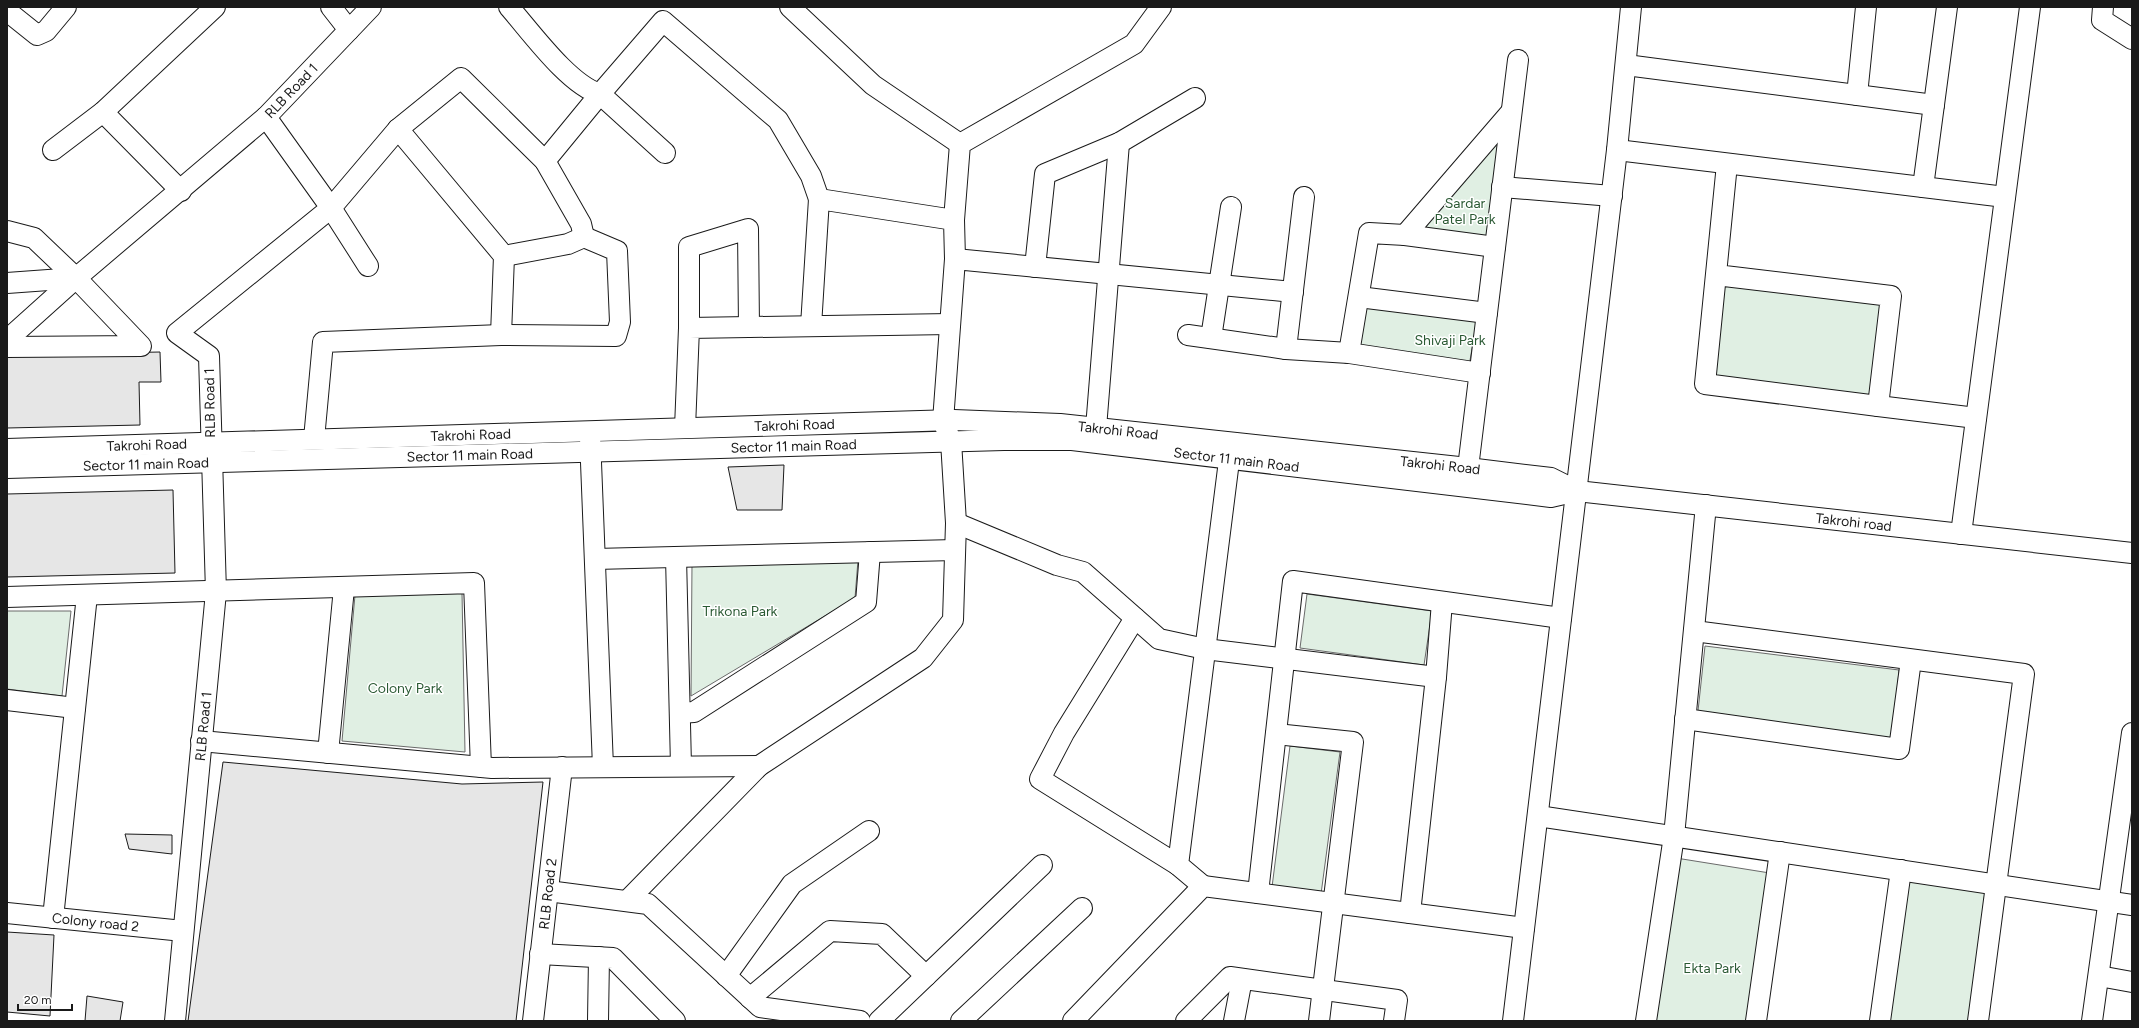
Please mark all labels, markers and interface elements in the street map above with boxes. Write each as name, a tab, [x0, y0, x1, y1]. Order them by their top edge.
street label: RLB Road 1	[261, 60, 321, 122]
park label: Sardar Patel Park	[1434, 195, 1496, 228]
park label: Shivaji Park	[1414, 332, 1486, 349]
street label: RLB Road 1	[201, 368, 219, 438]
street label: Takrohi Road	[754, 415, 835, 435]
street label: Takrohi Road	[1077, 418, 1159, 443]
street label: Takrohi Road	[430, 425, 511, 445]
street label: Takrohi Road	[106, 435, 187, 454]
street label: Sector 11 main Road	[730, 436, 857, 456]
street label: Sector 11 main Road	[1173, 444, 1300, 475]
street label: Sector 11 main Road	[406, 445, 533, 465]
street label: Takrohi Road	[1399, 452, 1481, 478]
street label: Sector 11 main Road	[83, 454, 209, 474]
street label: Takrohi road	[1815, 509, 1893, 535]
park label: Trikona Park	[703, 603, 778, 620]
park label: Colony Park	[368, 680, 442, 697]
street label: RLB Road 1	[191, 691, 215, 762]
street label: RLB Road 2	[535, 857, 560, 930]
street label: Colony road 2	[51, 909, 140, 935]
park label: Ekta Park	[1683, 960, 1741, 977]
scale bar	[18, 986, 72, 1012]
text: 20 m	[24, 993, 52, 1007]

